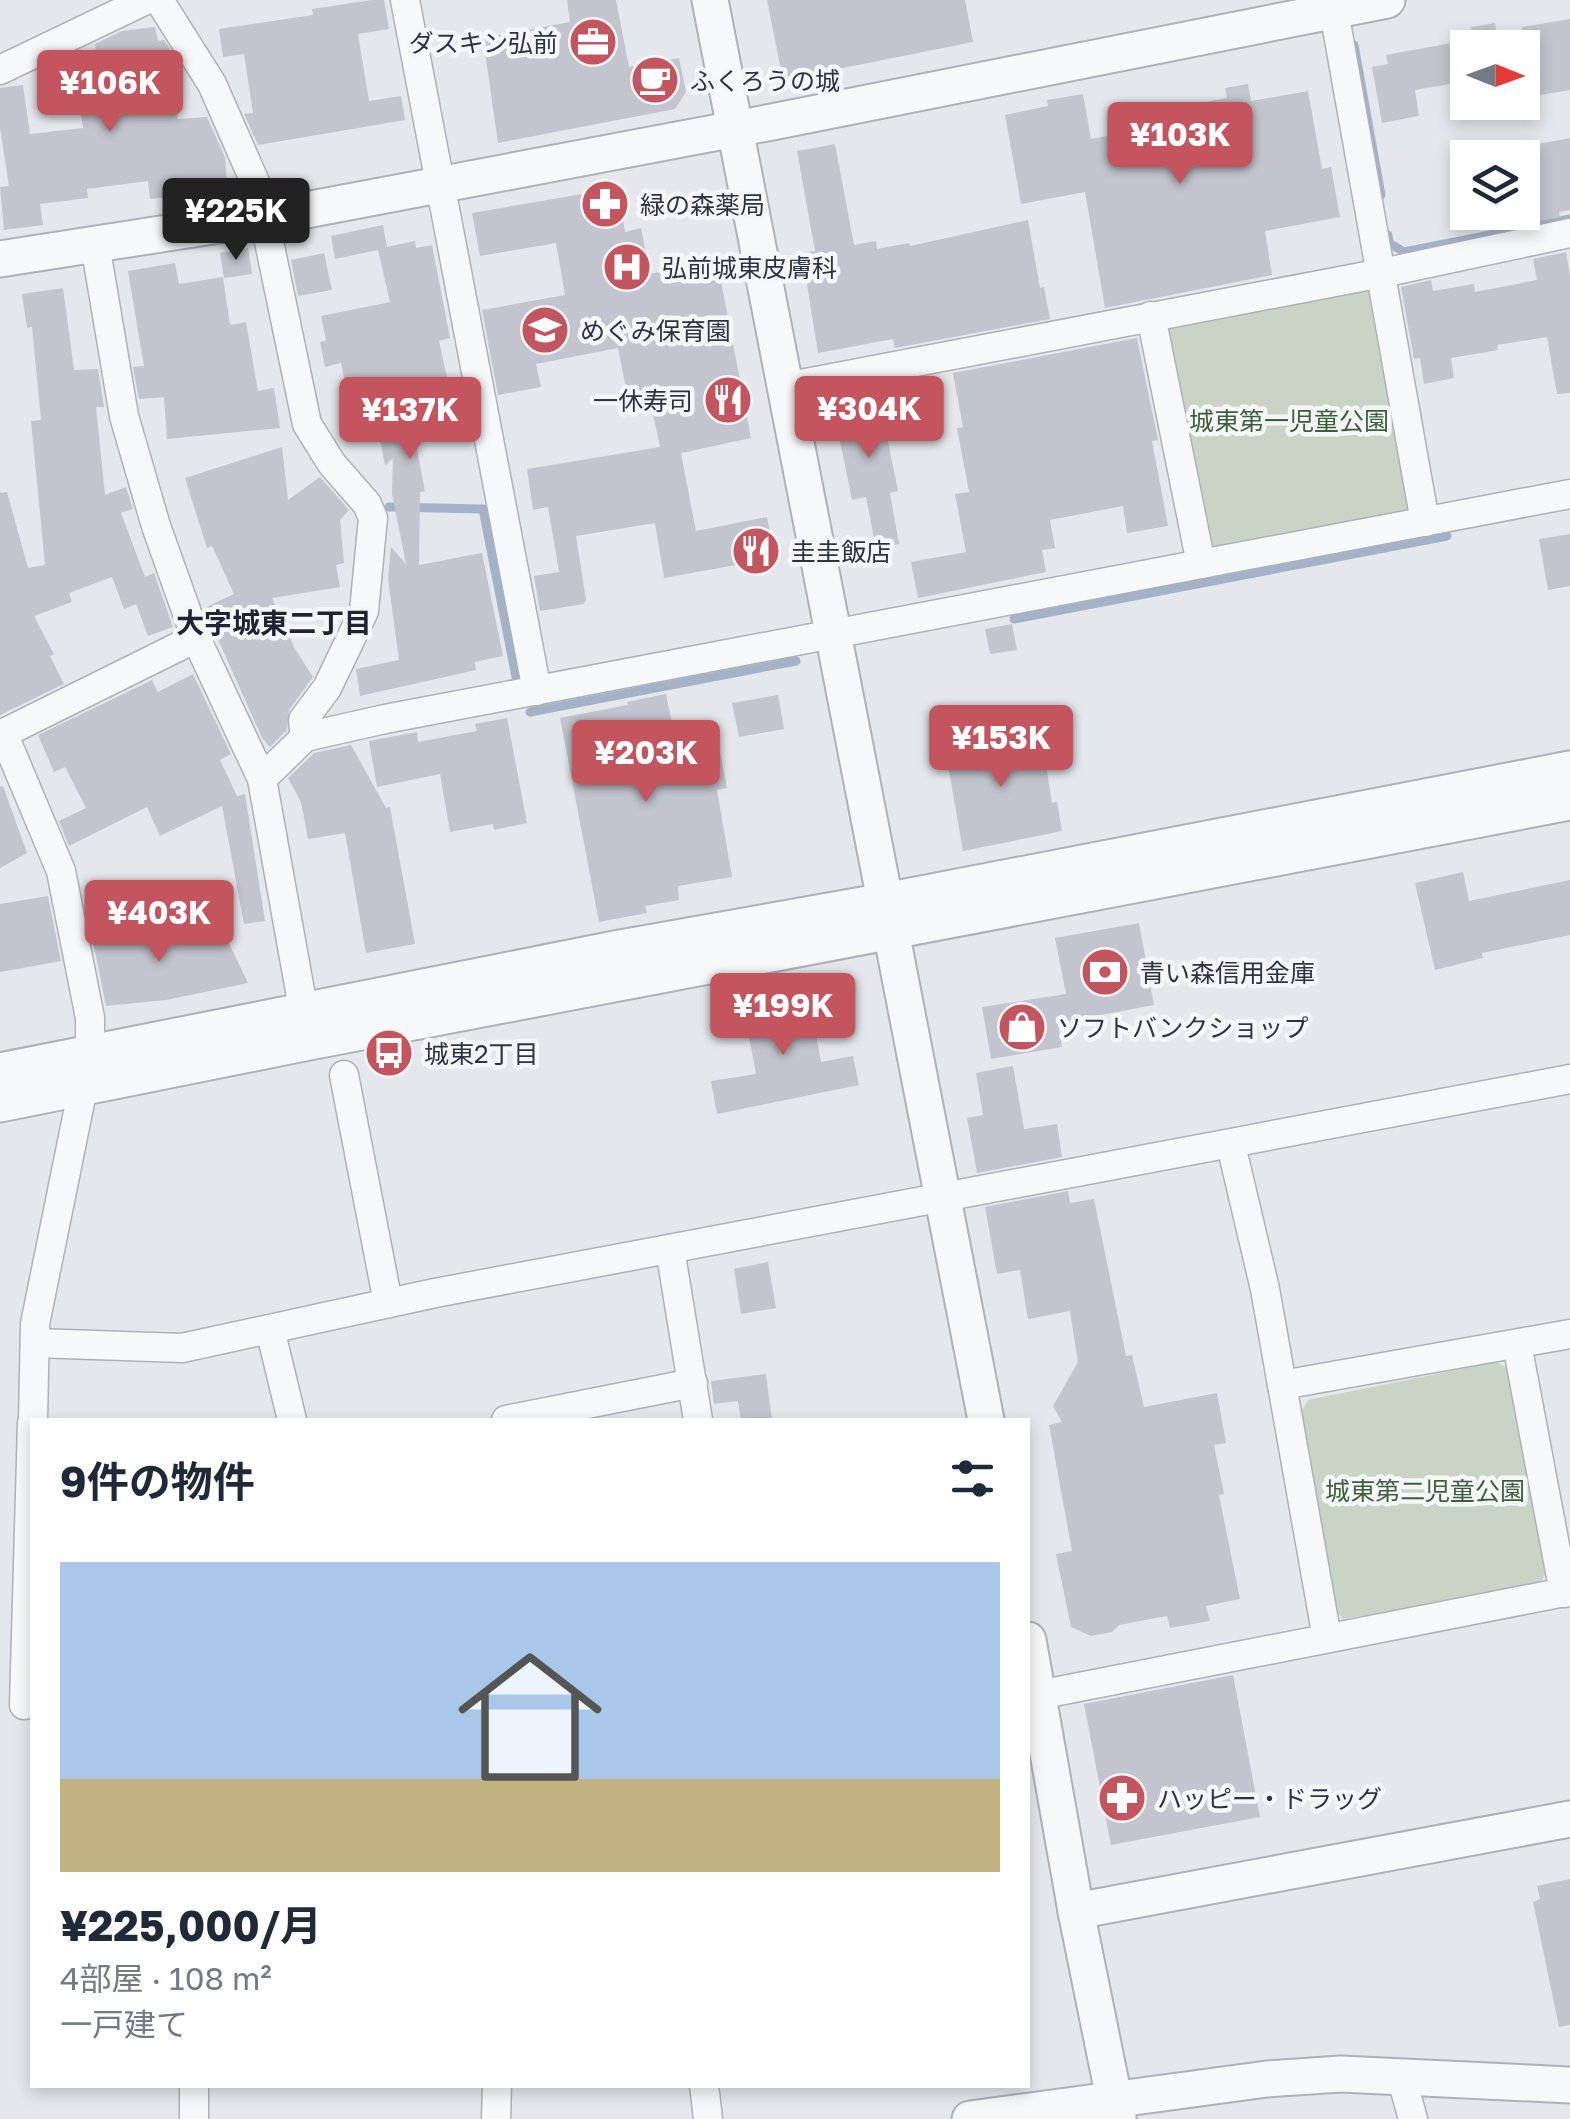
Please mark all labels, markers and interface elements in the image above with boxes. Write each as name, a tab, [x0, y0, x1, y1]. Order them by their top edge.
office icon: ダスキン弘前	[567, 16, 619, 68]
place label: ダスキン弘前	[409, 27, 558, 58]
north arrow	[1450, 30, 1540, 120]
map controls	[1450, 30, 1540, 230]
pin: ¥106K	[40, 50, 180, 135]
cafe icon: ふくろうの城	[629, 54, 681, 106]
text: ¥106K	[59, 63, 161, 101]
place label: ふくろうの城	[690, 65, 840, 96]
pin: ¥103K	[1110, 102, 1250, 187]
text: ¥103K	[1129, 115, 1231, 153]
button: layers	[1450, 140, 1540, 230]
pin: ¥225K	[166, 178, 306, 263]
pharmacy icon: 緑の森薬局	[579, 178, 631, 230]
place label: 緑の森薬局	[640, 189, 765, 220]
text: ¥225K	[185, 191, 287, 229]
hospital icon: 弘前城東皮膚科	[601, 241, 653, 293]
place label: 弘前城東皮膚科	[662, 252, 837, 283]
school or university icon: めぐみ保育園	[519, 304, 571, 356]
place label: めぐみ保育園	[580, 315, 731, 346]
restaurant icon: 一休寿司	[702, 374, 754, 426]
pin: ¥304K	[799, 376, 939, 461]
pin: ¥137K	[340, 377, 480, 462]
place label: 一休寿司	[593, 385, 693, 416]
text: ¥304K	[817, 389, 921, 427]
text: ¥137K	[361, 390, 459, 428]
park label: 城東第一児童公園	[1189, 405, 1389, 436]
restaurant icon: 圭圭飯店	[730, 525, 782, 577]
place label: 圭圭飯店	[791, 536, 891, 567]
district label: 大字城東二丁目	[176, 606, 372, 639]
pin: ¥153K	[931, 705, 1071, 790]
text: ¥153K	[951, 718, 1051, 756]
pin: ¥203K	[576, 720, 716, 805]
text: ¥203K	[594, 733, 698, 771]
pin: ¥403K	[89, 880, 229, 965]
text: ¥403K	[107, 893, 211, 931]
bank icon: 青い森信用金庫	[1079, 946, 1131, 998]
place label: 青い森信用金庫	[1140, 957, 1315, 988]
pin: ¥199K	[713, 973, 853, 1058]
text: ¥199K	[732, 986, 834, 1024]
shop icon: ソフトバンクショップ	[996, 1001, 1048, 1053]
place label: ソフトバンクショップ	[1057, 1012, 1308, 1043]
bus stop icon: 城東2丁目	[363, 1027, 415, 1079]
place label: 城東2丁目	[424, 1038, 539, 1069]
icon: filters	[945, 1451, 1000, 1506]
text: 9件の物件	[60, 1456, 255, 1506]
park label: 城東第二児童公園	[1325, 1475, 1525, 1506]
icon: home	[440, 1627, 620, 1807]
pharmacy icon: ハッピー・ドラッグ	[1096, 1772, 1148, 1824]
place label: ハッピー・ドラッグ	[1157, 1783, 1382, 1814]
text: ¥225,000/月	[60, 1900, 322, 1950]
text: 4部屋 · 108 m²	[60, 1959, 272, 1997]
text: 一戸建て	[60, 2005, 188, 2043]

